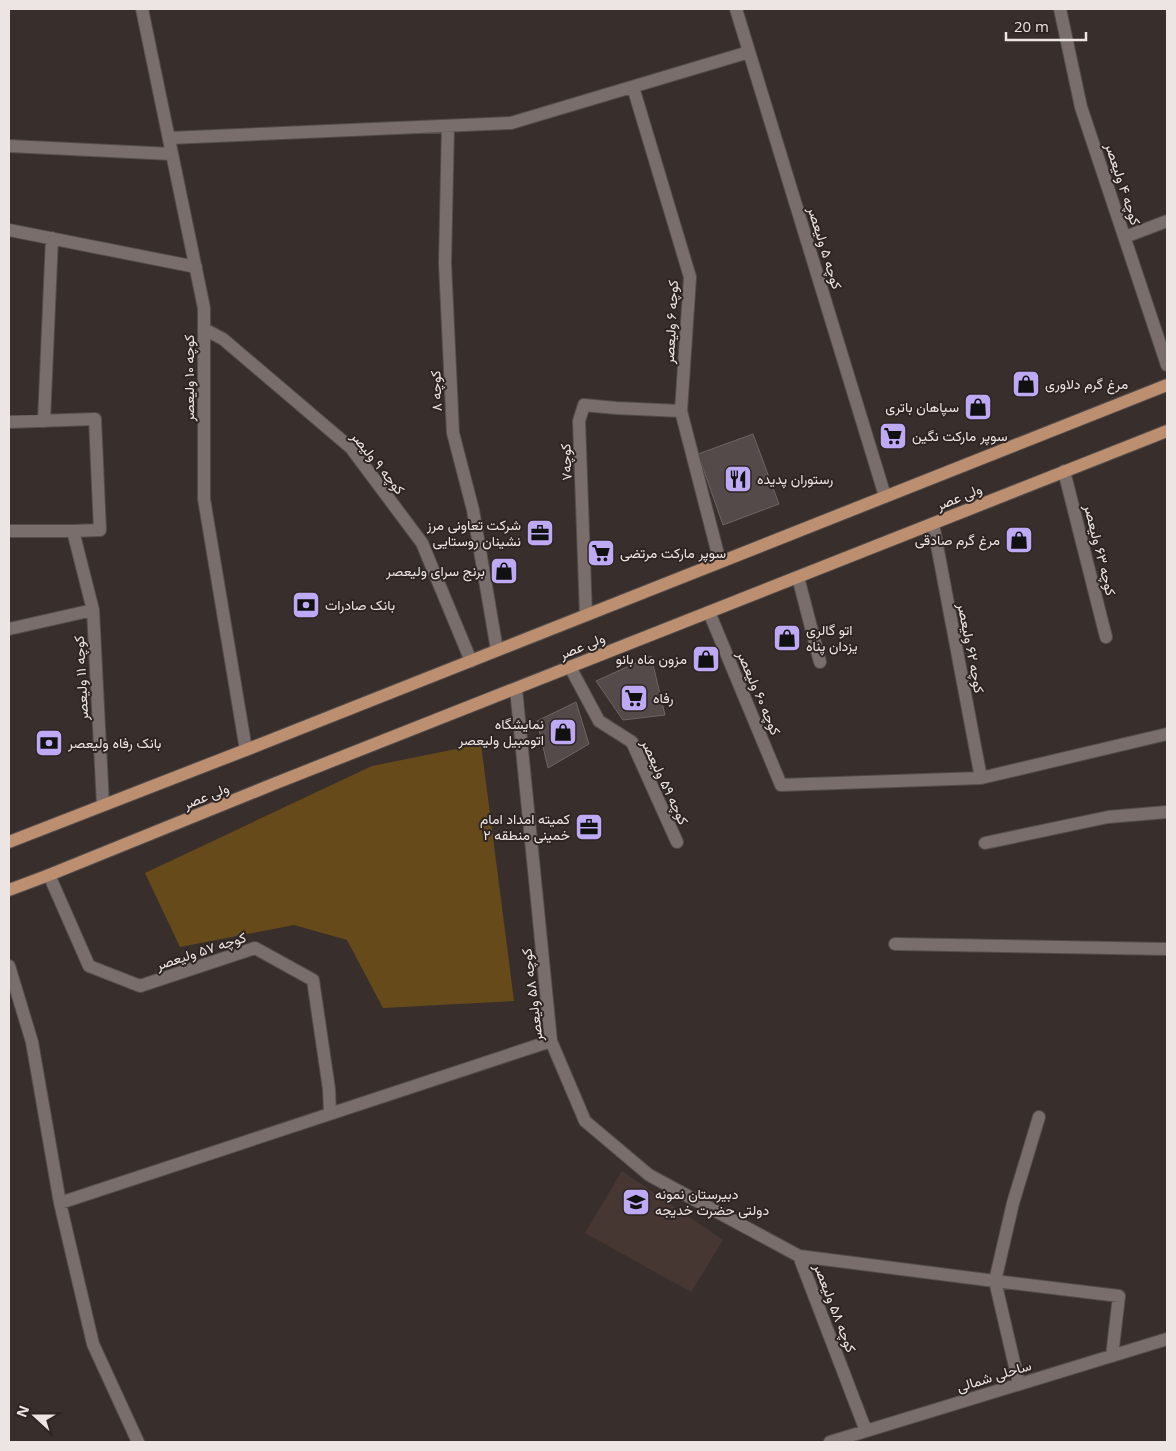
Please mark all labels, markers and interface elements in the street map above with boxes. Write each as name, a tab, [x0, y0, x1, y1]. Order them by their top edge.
scale bar	[1006, 10, 1086, 42]
text: 20 m	[1014, 16, 1049, 36]
street label: کوچه ۴ ولیعصر	[1100, 139, 1146, 228]
street label: کوچه ۵ ولیعصر	[803, 203, 847, 292]
street label: کوچه ۶ ولیعصر	[659, 280, 683, 365]
street label: کوچه ۱۰ ولیعصر	[179, 334, 199, 423]
shop icon: مرغ گرم دلاوری	[1011, 369, 1041, 399]
street label: کوچه ۸	[425, 370, 447, 412]
place label: مرغ گرم دلاوری	[1045, 374, 1128, 395]
shop icon: سپاهان باتری	[963, 392, 993, 422]
place label: سپاهان باتری	[885, 397, 959, 417]
supermarket icon: سوپر مارکت نگین	[878, 421, 908, 451]
street label: کوچه ۹ ولیصر	[346, 426, 410, 499]
place label: سوپر مارکت نگین	[912, 426, 1007, 446]
street label: کوچه۷	[555, 443, 577, 481]
restaurant icon: رستوران پدیده	[723, 464, 753, 494]
place label: رستوران پدیده	[757, 469, 834, 489]
street label: ولی عصر	[932, 479, 985, 515]
street label: کوچه ۶۳ ولیعصر	[1079, 501, 1121, 598]
place label: شرکت تعاونی مرز نشینان روستایی	[426, 515, 521, 550]
office icon: شرکت تعاونی مرز نشینان روستایی	[525, 518, 555, 548]
shop icon: مرغ گرم صادقی	[1004, 525, 1034, 555]
place label: مرغ گرم صادقی	[915, 530, 1000, 551]
supermarket icon: سوپر مارکت مرتضی	[586, 538, 616, 568]
place label: سوپر مارکت مرتضی	[620, 543, 726, 563]
shop icon: برنج سرای ولیعصر	[489, 556, 519, 586]
place label: برنج سرای ولیعصر	[385, 561, 485, 582]
bank icon: بانک صادرات	[291, 590, 321, 620]
place label: بانک صادرات	[325, 595, 395, 614]
street label: کوچه ۶۲ ولیعصر	[952, 600, 990, 695]
place label: اتو گالری یزدان پناه	[806, 620, 858, 656]
shop icon: اتو گالری یزدان پناه	[772, 623, 802, 653]
street label: ولی عصر	[555, 628, 608, 664]
street label: کوچه ۱۱ ولیعصر	[69, 635, 93, 722]
shop icon: مزون ماه بانو	[691, 644, 721, 674]
street label: کوچه ۶۰ ولیعصر	[732, 647, 786, 738]
place label: مزون ماه بانو	[616, 649, 687, 668]
supermarket icon: رفاه	[619, 683, 649, 713]
place label: رفاه	[653, 688, 674, 707]
place label: نمایشگاه اتومبیل ولیعصر	[458, 714, 544, 749]
shop icon: نمایشگاه اتومبیل ولیعصر	[548, 717, 578, 747]
bank icon: بانک رفاه ولیعصر	[34, 728, 64, 758]
place label: بانک رفاه ولیعصر	[67, 733, 161, 752]
street label: کوچه ۵۹ ولیعصر	[636, 735, 694, 828]
street label: ولی عصر	[179, 778, 232, 814]
place label: کمیته امداد امام خمینی منطقه ۲	[480, 809, 570, 844]
office icon: کمیته امداد امام خمینی منطقه ۲	[574, 812, 604, 842]
street label: کوچه ۵۷ ولیعصر	[152, 927, 249, 975]
street label: کوچه ۵۸ ولیعصر	[516, 947, 548, 1044]
place label: دبیرستان نمونه دولتی حضرت خدیجه	[655, 1184, 770, 1219]
school or university icon: دبیرستان نمونه دولتی حضرت خدیجه	[621, 1187, 651, 1217]
street label: کوچه ۵۸ ولیعصر	[809, 1260, 861, 1355]
street label: ساحلی شمالی	[954, 1355, 1034, 1396]
north arrow	[10, 1391, 60, 1441]
text: N	[11, 1402, 33, 1420]

